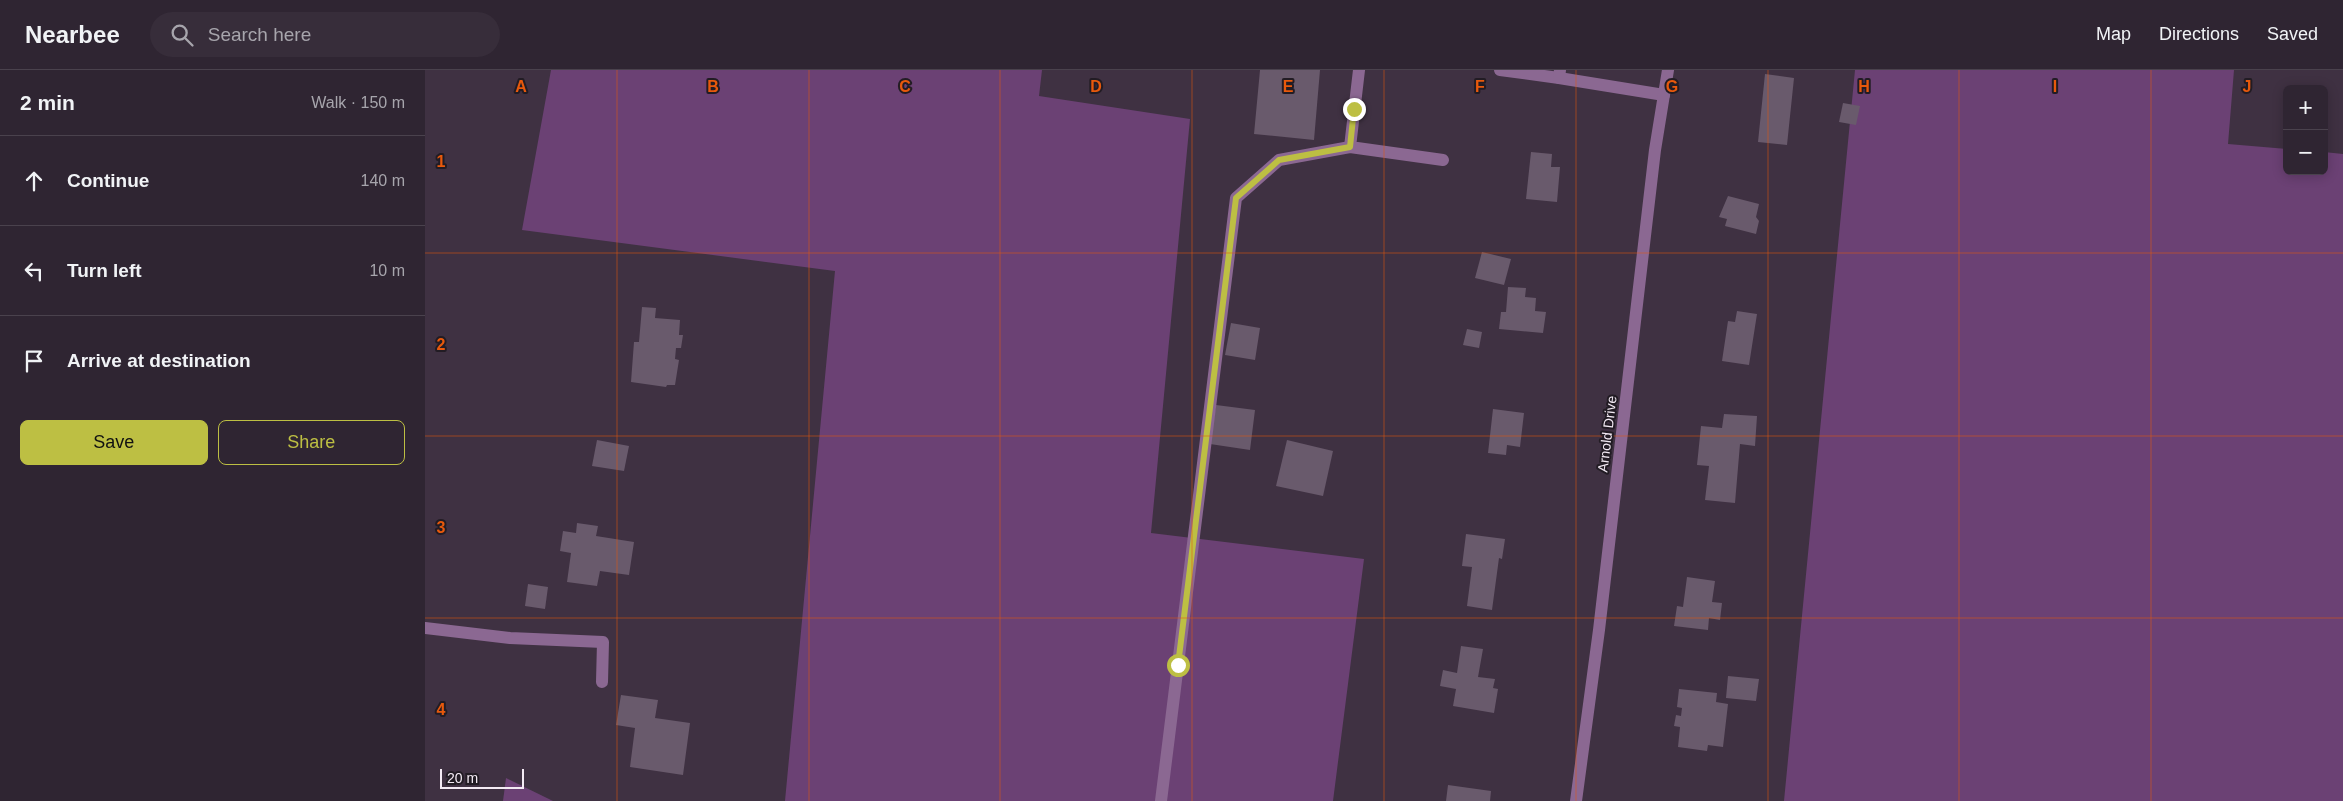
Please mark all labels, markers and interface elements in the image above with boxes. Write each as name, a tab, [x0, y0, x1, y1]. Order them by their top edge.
search box	[150, 12, 500, 57]
text: Nearbee	[25, 21, 120, 48]
icon: search	[168, 21, 196, 49]
text: Search here	[208, 24, 311, 45]
text: Map	[2096, 24, 2131, 44]
text: Directions	[2159, 24, 2239, 44]
text: Saved	[2267, 24, 2318, 44]
text: A	[515, 78, 527, 95]
text: B	[707, 78, 719, 95]
text: C	[899, 78, 911, 95]
text: D	[1090, 78, 1102, 95]
text: E	[1283, 78, 1294, 95]
text: F	[1475, 78, 1485, 95]
text: G	[1666, 78, 1678, 95]
text: H	[1858, 78, 1870, 95]
text: I	[2053, 78, 2057, 95]
text: J	[2243, 78, 2251, 95]
map controls	[2283, 85, 2328, 175]
button: +	[2283, 85, 2328, 130]
text: 2 min	[20, 91, 75, 114]
text: Walk · 150 m	[311, 94, 405, 111]
route end	[1343, 98, 1366, 121]
button: −	[2283, 130, 2328, 175]
text: 1	[437, 153, 446, 170]
icon: ahead	[20, 167, 48, 195]
text: Continue	[67, 170, 149, 191]
text: 140 m	[361, 172, 405, 189]
icon: left	[20, 257, 48, 285]
text: Turn left	[67, 260, 142, 281]
text: 10 m	[369, 262, 405, 279]
text: 2	[437, 336, 446, 353]
icon: arrive	[20, 347, 48, 375]
text: Arrive at destination	[67, 350, 251, 371]
street label: Arnold Drive	[1594, 395, 1620, 473]
button: Save	[20, 420, 208, 465]
button: Share	[218, 420, 405, 465]
text: 3	[437, 519, 446, 536]
route start	[1167, 654, 1190, 677]
text: 4	[437, 701, 446, 718]
scale bar	[440, 766, 524, 789]
text: 20 m	[447, 770, 478, 786]

